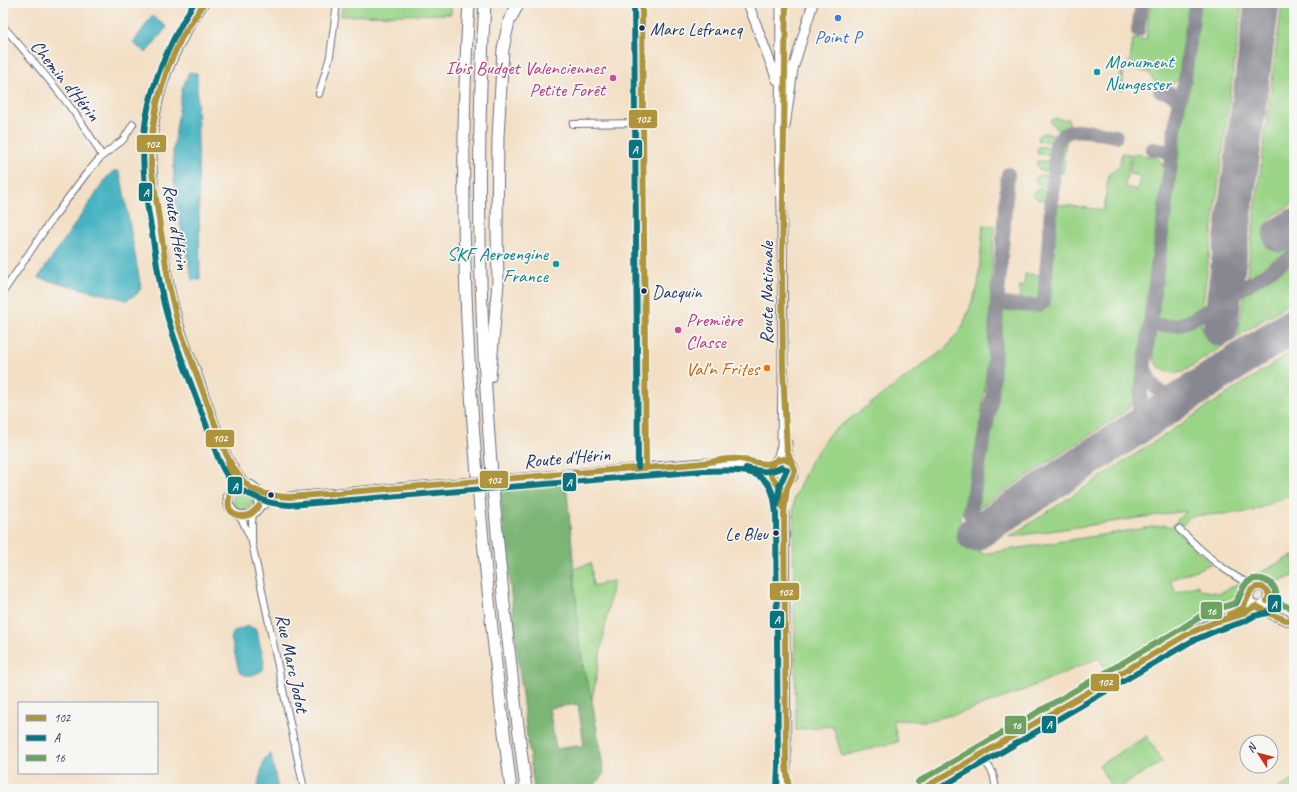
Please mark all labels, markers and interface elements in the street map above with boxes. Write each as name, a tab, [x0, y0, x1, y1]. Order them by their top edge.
marker: Point P	[833, 13, 843, 23]
place label: Marc Lefrancq	[650, 18, 743, 40]
marker: Marc Lefrancq	[637, 23, 647, 33]
place label: Point P	[815, 25, 863, 49]
street label: Chemin d'Hérin	[25, 35, 106, 127]
place label: Monument Nungesser	[1105, 50, 1175, 96]
place label: Ibis Budget Valenciennes Petite Forêt	[445, 56, 607, 102]
marker: Monument Nungesser	[1092, 67, 1102, 77]
marker: Ibis Budget Valenciennes Petite Forêt	[608, 73, 618, 83]
line badge: 102	[628, 109, 658, 129]
text: 102	[636, 112, 651, 126]
line badge: 102	[136, 134, 167, 153]
text: 102	[145, 137, 160, 151]
line badge: A	[628, 139, 643, 159]
text: A	[632, 142, 639, 156]
line badge: A	[138, 182, 153, 202]
street label: Route d'Hérin	[157, 183, 195, 272]
text: A	[143, 185, 150, 199]
street label: Route Nationale	[755, 240, 779, 344]
place label: SKF Aeroengine France	[447, 242, 550, 288]
marker: SKF Aeroengine France	[551, 259, 561, 269]
place label: Dacquin	[652, 281, 702, 303]
marker: Dacquin	[639, 286, 649, 296]
place label: Première Classe	[686, 308, 744, 354]
marker: Première Classe	[673, 325, 683, 335]
place label: Val'n Frites	[686, 357, 762, 381]
marker: Val'n Frites	[762, 363, 772, 373]
line badge: 102	[205, 429, 235, 448]
text: 102	[213, 431, 228, 445]
street label: Route d'Hérin	[523, 442, 612, 474]
line badge: 102	[479, 470, 509, 489]
line badge: A	[562, 472, 577, 492]
text: 102	[487, 473, 502, 487]
text: A	[566, 475, 573, 489]
line badge: A	[227, 476, 243, 495]
text: A	[232, 479, 239, 493]
unlabelled marker	[266, 490, 276, 500]
place label: Le Bleu	[725, 523, 769, 545]
marker: Le Bleu	[771, 528, 781, 538]
line badge: 102	[769, 582, 800, 601]
text: 102	[778, 585, 793, 599]
line badge: A	[1267, 594, 1282, 613]
text: A	[1271, 597, 1278, 611]
line badge: 16	[1200, 601, 1223, 620]
text: 16	[1206, 604, 1217, 618]
line badge: A	[769, 610, 785, 629]
street label: Rue Marc Jodot	[270, 612, 315, 716]
text: A	[774, 612, 781, 626]
line badge: 102	[1090, 673, 1120, 692]
text: 102	[1098, 675, 1113, 689]
legend	[18, 702, 158, 774]
text: 102	[54, 710, 72, 726]
line badge: 16	[1004, 715, 1027, 735]
line badge: A	[1041, 715, 1057, 734]
text: A	[1046, 717, 1053, 731]
text: 16	[1011, 718, 1022, 732]
text: A	[54, 730, 61, 746]
north arrow	[1239, 734, 1279, 774]
text: N	[1243, 739, 1260, 755]
text: 16	[54, 750, 65, 766]

